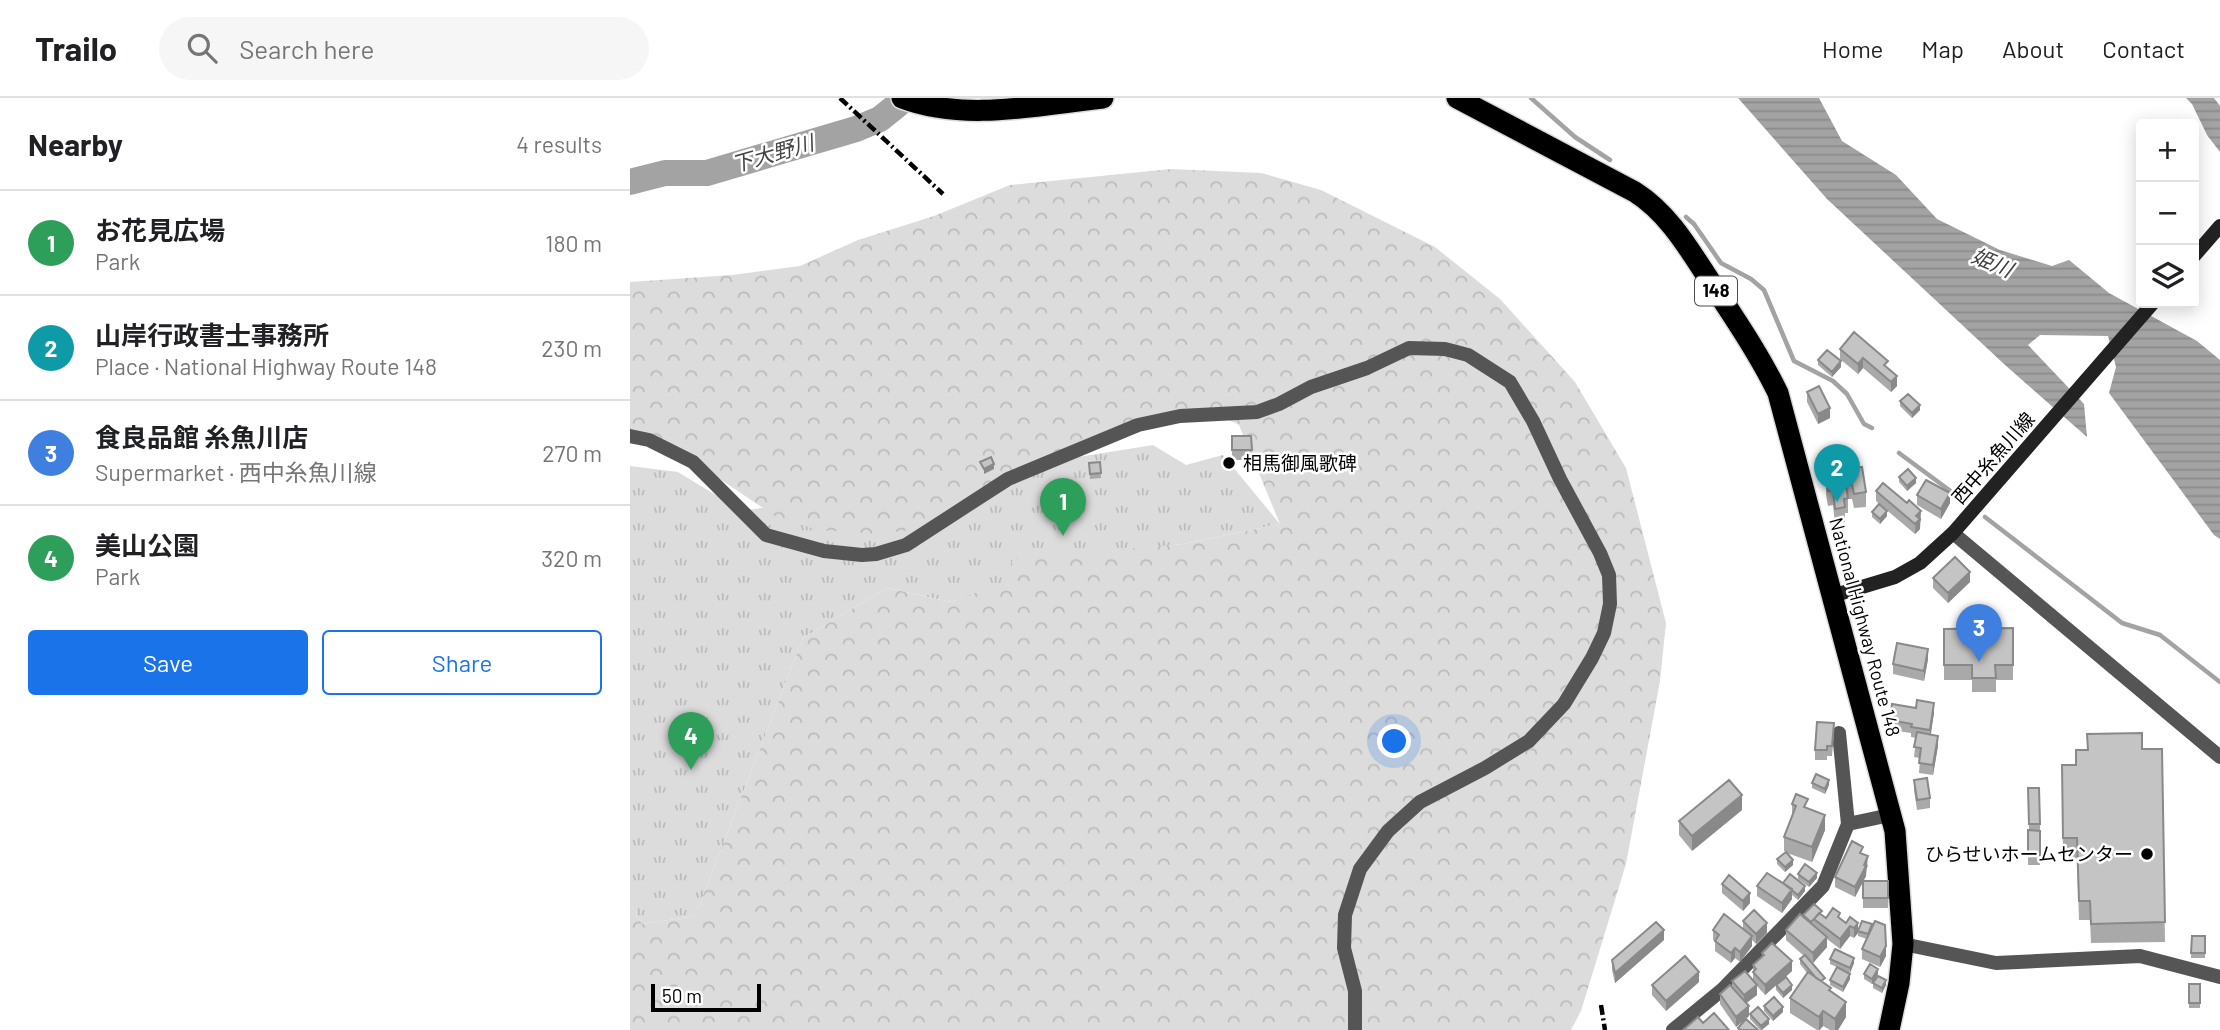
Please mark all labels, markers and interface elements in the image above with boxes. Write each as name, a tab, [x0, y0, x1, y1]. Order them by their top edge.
search box	[159, 17, 649, 80]
text: Trailo	[35, 28, 117, 68]
icon: search	[183, 29, 221, 67]
text: Search here	[239, 33, 374, 64]
text: Home	[1822, 34, 1883, 63]
text: Map	[1921, 34, 1964, 63]
text: About	[2002, 34, 2064, 63]
text: Contact	[2102, 34, 2185, 63]
map controls	[2136, 119, 2199, 308]
button: +	[2136, 119, 2199, 182]
text: Nearby	[28, 126, 123, 162]
water label: 下大野川	[729, 128, 818, 176]
text: 4 results	[516, 130, 602, 158]
button: −	[2136, 182, 2199, 245]
text: お花見広場	[95, 214, 225, 245]
text: 1	[47, 229, 55, 257]
text: 180 m	[545, 229, 602, 257]
water label: 姫川	[1968, 242, 2019, 282]
button: layers	[2136, 245, 2199, 308]
text: Park	[95, 247, 140, 275]
road number: 148	[1695, 276, 1737, 306]
text: 山岸行政書士事務所	[95, 319, 329, 350]
text: 2	[45, 334, 57, 362]
text: 230 m	[541, 334, 602, 362]
text: Place · National Highway Route 148	[95, 352, 437, 380]
street label: 西中糸魚川線	[1947, 407, 2039, 508]
text: 食良品館 糸魚川店	[95, 421, 308, 452]
text: 3	[45, 439, 57, 467]
text: 270 m	[542, 439, 602, 467]
pin: 2	[1814, 444, 1860, 502]
place label: 相馬御風歌碑	[1243, 451, 1357, 474]
marker: 相馬御風歌碑	[1221, 455, 1237, 471]
text: Supermarket · 西中糸魚川線	[95, 458, 377, 486]
pin: 1	[1040, 478, 1086, 536]
street label: National Highway Route 148	[1825, 515, 1906, 739]
text: 美山公園	[95, 529, 199, 560]
text: 4	[44, 544, 58, 572]
text: 320 m	[541, 544, 602, 572]
text: Park	[95, 562, 140, 590]
pin: 3	[1956, 604, 2002, 662]
button: Save	[28, 630, 308, 695]
button: Share	[322, 630, 602, 695]
pin: 4	[668, 712, 714, 770]
your location	[1377, 724, 1411, 758]
place label: ひらせいホームセンター	[1925, 842, 2133, 865]
marker: ひらせいホームセンター	[2139, 846, 2155, 862]
scale bar	[651, 981, 761, 1013]
text: 50 m	[662, 984, 702, 1007]

